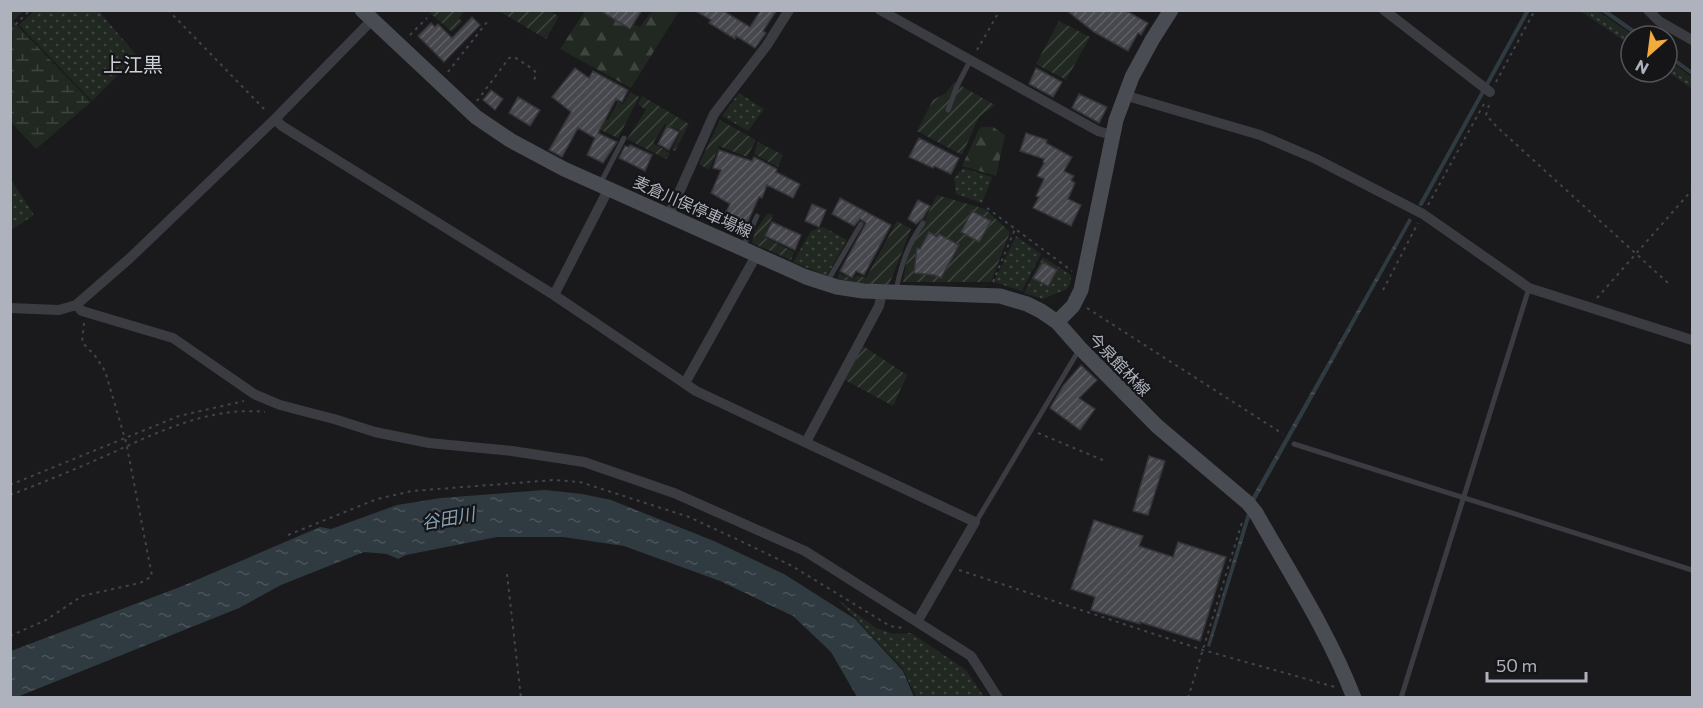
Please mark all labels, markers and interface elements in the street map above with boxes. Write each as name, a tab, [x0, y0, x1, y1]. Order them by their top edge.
north arrow	[1619, 24, 1679, 84]
district label: 上江黒	[103, 52, 163, 76]
text: N	[1632, 56, 1651, 79]
street label: 麦倉川俣停車場線	[631, 171, 755, 241]
street label: 今泉館林線	[1085, 329, 1155, 399]
water label: 谷田川	[420, 502, 478, 534]
scale bar	[1487, 645, 1586, 683]
text: 50 m	[1496, 654, 1537, 676]

